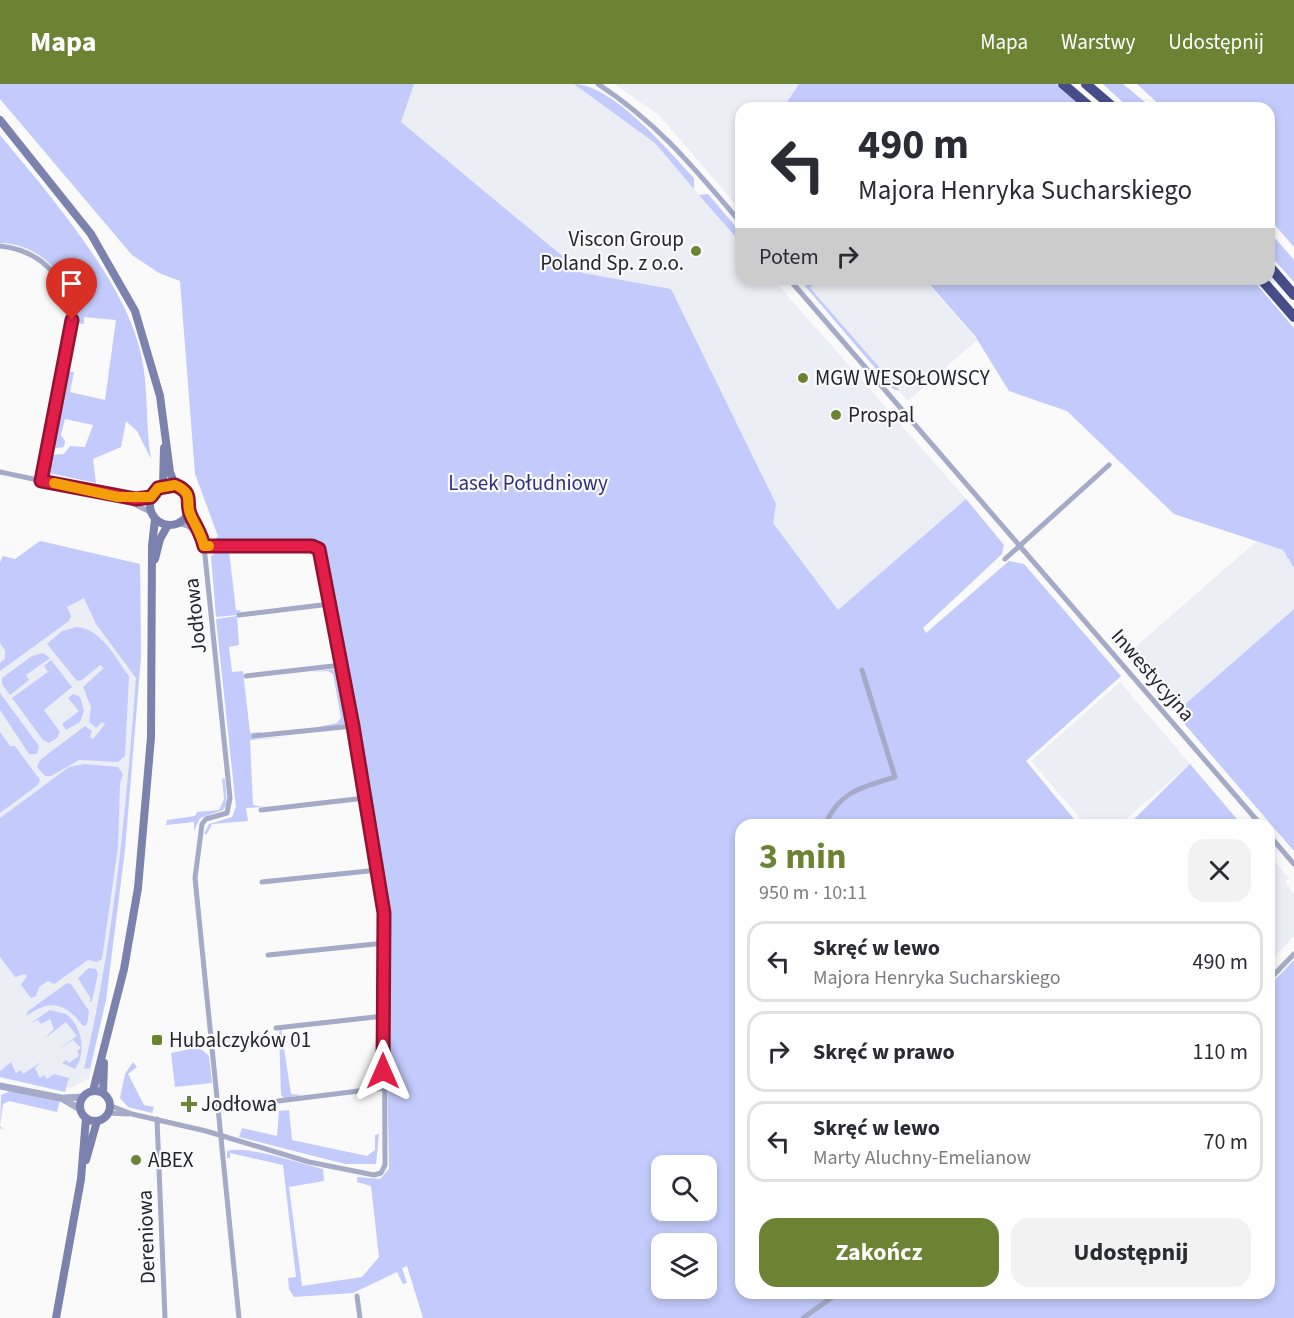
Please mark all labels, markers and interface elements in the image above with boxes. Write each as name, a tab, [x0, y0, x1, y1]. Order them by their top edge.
text: Mapa	[30, 22, 97, 62]
text: Mapa	[980, 27, 1028, 57]
text: Warstwy	[1061, 27, 1135, 57]
text: Udostępnij	[1168, 27, 1264, 57]
text: 490 m	[858, 115, 969, 175]
icon: left	[759, 126, 837, 204]
text: Majora Henryka Sucharskiego	[858, 171, 1192, 210]
place label: Viscon Group Poland Sp. z o.o.	[540, 224, 684, 278]
icon: right	[831, 240, 864, 273]
text: Potem	[759, 241, 819, 273]
marker: Viscon Group Poland Sp. z o.o.	[689, 244, 703, 258]
pin	[46, 258, 97, 320]
icon: arrive	[55, 267, 88, 300]
place label: MGW WESOŁOWSCY	[815, 363, 991, 393]
marker: MGW WESOŁOWSCY	[796, 371, 810, 385]
place label: Prospal	[848, 400, 914, 430]
marker: Prospal	[829, 408, 843, 422]
park label: Lasek Południowy	[448, 468, 608, 498]
street label: Jodłowa	[176, 577, 214, 655]
street label: Inwestycyjna	[1104, 622, 1202, 728]
text: 3 min	[759, 831, 847, 882]
button: close	[1188, 839, 1251, 902]
text: 950 m · 10:11	[759, 879, 867, 907]
text: Skręć w lewo	[813, 932, 940, 964]
icon: left	[762, 945, 795, 978]
text: 490 m	[1193, 946, 1248, 978]
text: Majora Henryka Sucharskiego	[813, 964, 1061, 992]
place label: Hubalczyków 01	[169, 1025, 311, 1055]
marker: Hubalczyków 01	[150, 1033, 164, 1047]
icon: right	[762, 1035, 795, 1068]
text: Skręć w prawo	[813, 1036, 955, 1068]
text: 110 m	[1193, 1036, 1248, 1068]
position arrow	[351, 1039, 415, 1103]
place label: Jodłowa	[201, 1089, 277, 1119]
marker: Jodłowa	[182, 1097, 196, 1111]
text: Skręć w lewo	[813, 1112, 940, 1144]
icon: left	[762, 1125, 795, 1158]
text: 70 m	[1203, 1126, 1248, 1158]
text: Marty Aluchny-Emelianow	[813, 1144, 1031, 1172]
place label: ABEX	[148, 1145, 194, 1175]
marker: ABEX	[129, 1153, 143, 1167]
map controls	[651, 1155, 717, 1299]
button: search	[651, 1155, 717, 1221]
street label: Dereniowa	[129, 1189, 163, 1285]
button: Zakończ	[759, 1218, 999, 1287]
button: Udostępnij	[1011, 1218, 1251, 1287]
button: layers	[651, 1233, 717, 1299]

